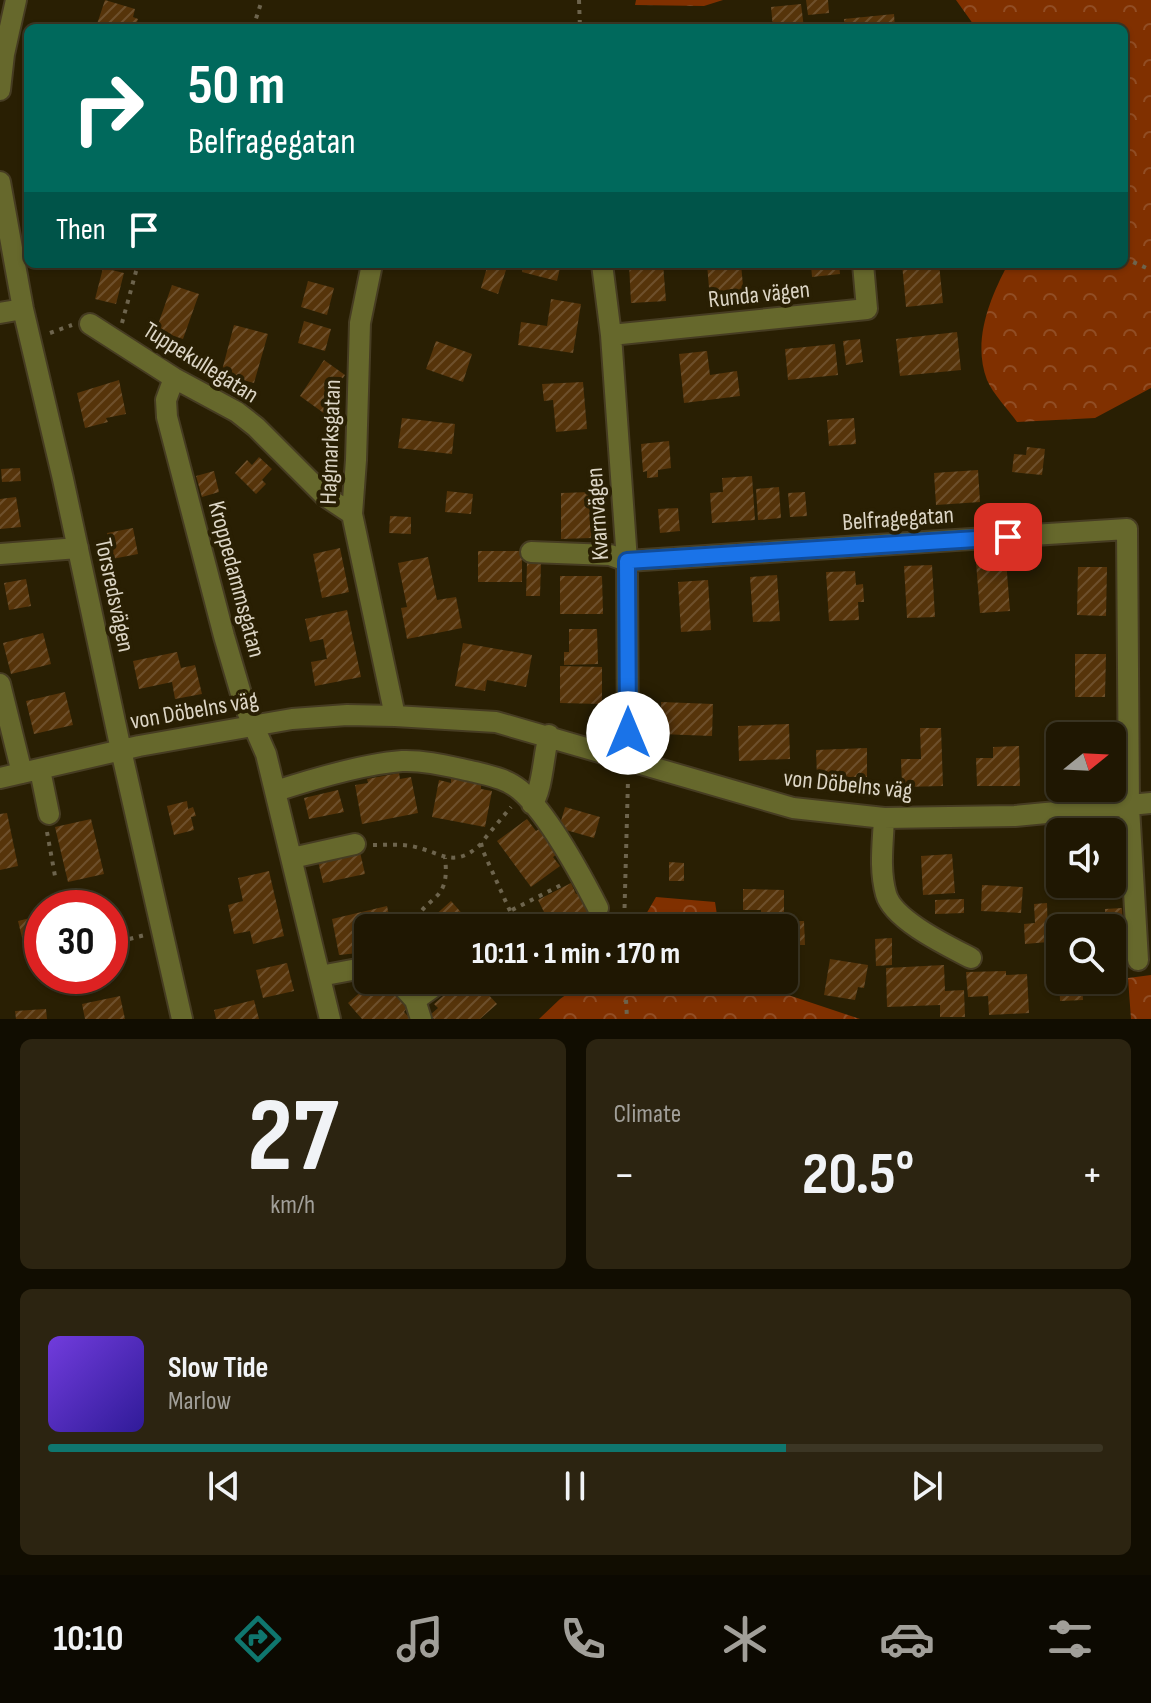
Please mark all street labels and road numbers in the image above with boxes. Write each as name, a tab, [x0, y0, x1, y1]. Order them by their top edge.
street label: Runda vägen	[707, 275, 811, 314]
street label: Tuppekullegatan	[138, 316, 264, 409]
street label: Hagmarksgatan	[314, 379, 347, 505]
street label: Kvarnvägen	[580, 467, 615, 561]
street label: Kroppedammsgatan	[202, 498, 271, 660]
street label: Belfragegatan	[841, 500, 955, 537]
street label: Torsredsvägen	[88, 536, 141, 655]
street label: von Döbelns väg	[128, 685, 260, 736]
street label: von Döbelns väg	[782, 763, 914, 806]

